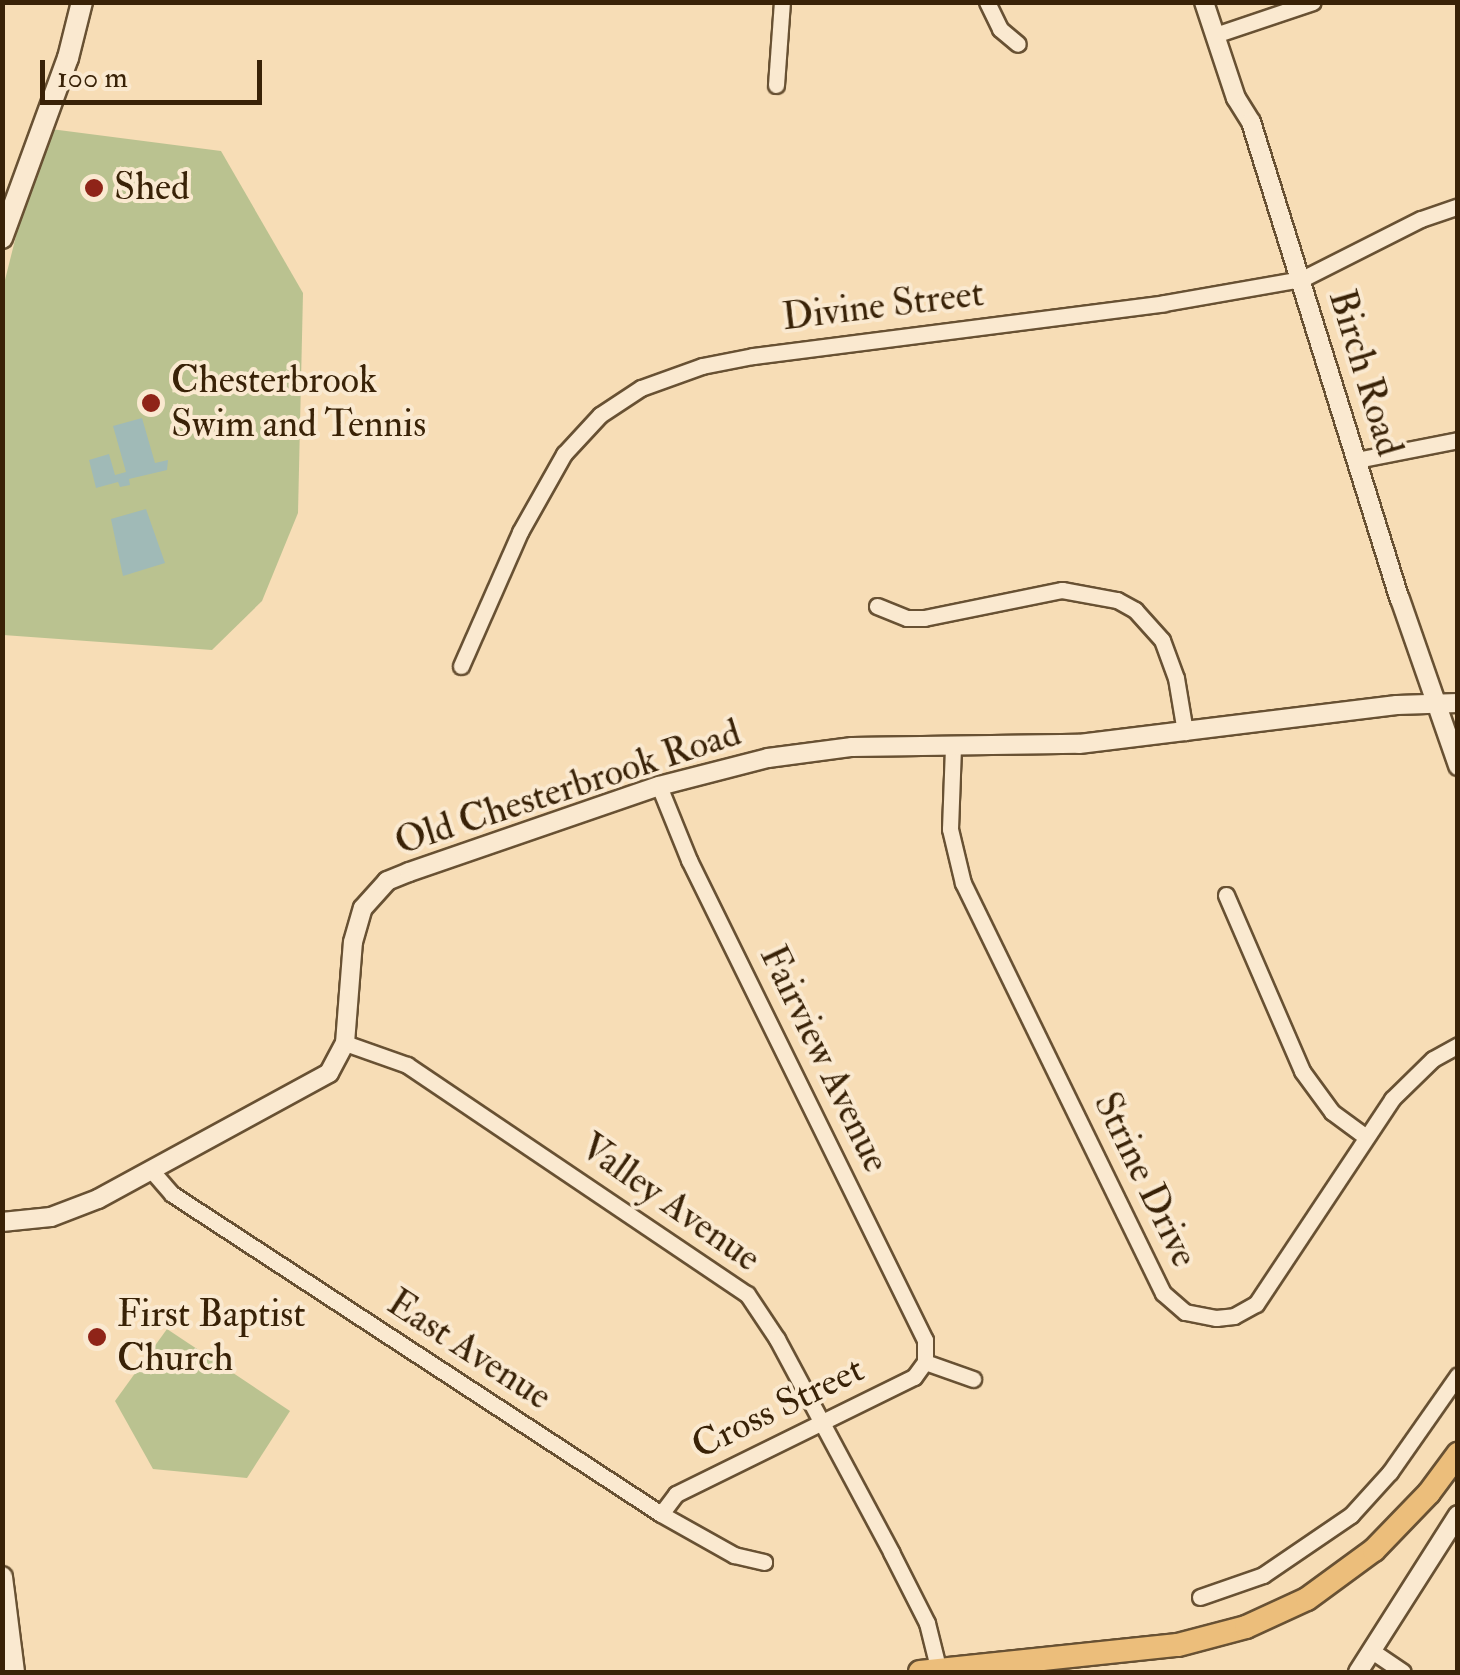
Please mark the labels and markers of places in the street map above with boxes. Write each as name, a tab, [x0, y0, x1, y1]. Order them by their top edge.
place label: Shed	[114, 165, 190, 211]
marker: Shed	[83, 177, 105, 199]
place label: Chesterbrook Swim and Tennis	[171, 358, 426, 448]
marker: Chesterbrook Swim and Tennis	[140, 392, 162, 414]
place label: First Baptist Church	[117, 1292, 306, 1382]
marker: First Baptist Church	[86, 1326, 108, 1348]

